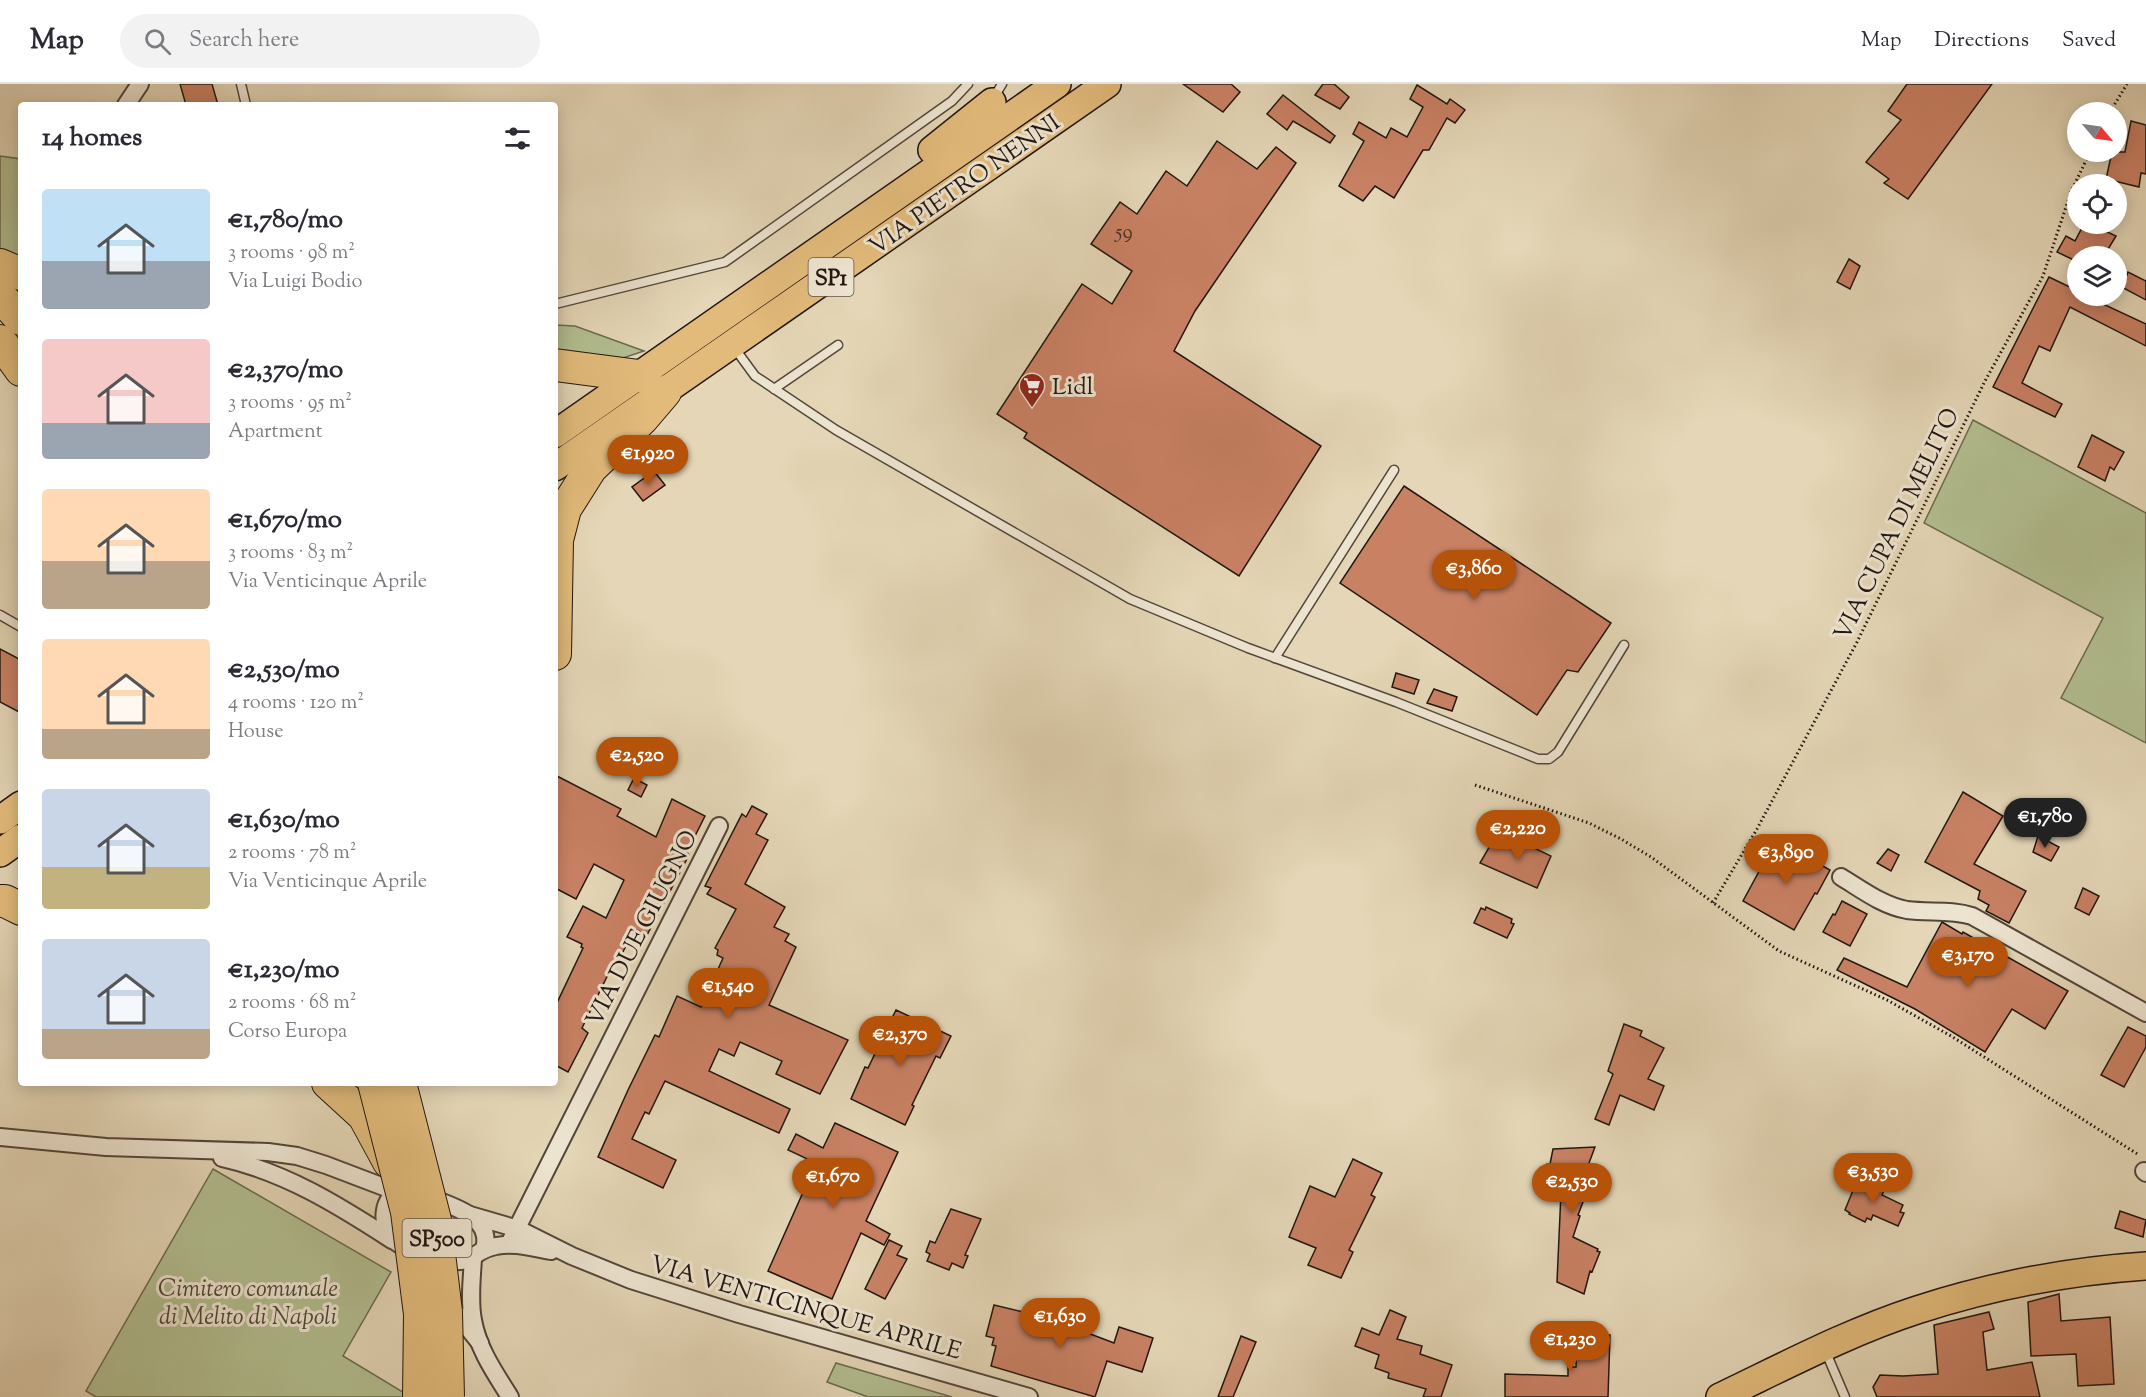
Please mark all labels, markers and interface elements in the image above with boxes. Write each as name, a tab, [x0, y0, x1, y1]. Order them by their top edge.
search box	[120, 14, 540, 68]
text: Map	[30, 21, 84, 61]
icon: search	[141, 25, 174, 58]
text: Search here	[189, 25, 299, 57]
text: Map	[1861, 26, 1901, 56]
text: Directions	[1934, 26, 2029, 56]
text: Saved	[2062, 26, 2116, 56]
north arrow	[2067, 102, 2127, 162]
map controls	[2067, 102, 2127, 306]
street label: VIA PIETRO NENNI	[863, 107, 1068, 265]
text: 14 homes	[42, 120, 142, 157]
icon: filters	[501, 122, 534, 155]
button: locate	[2067, 174, 2127, 234]
text: €1,780/mo	[228, 202, 343, 239]
icon: home	[90, 213, 162, 285]
house number: 59	[1114, 218, 1133, 248]
text: 3 rooms · 98 m²	[228, 239, 355, 268]
button: layers	[2067, 246, 2127, 306]
road number: SP1	[808, 258, 854, 296]
text: Via Luigi Bodio	[228, 268, 362, 297]
text: €2,370/mo	[228, 352, 343, 389]
icon: home	[90, 363, 162, 435]
supermarket icon: Lidl	[1017, 371, 1047, 409]
place label: Lidl	[1052, 371, 1094, 405]
text: 3 rooms · 95 m²	[228, 389, 352, 418]
street label: VIA CUPA DI MELITO	[1827, 403, 1969, 647]
text: Apartment	[228, 418, 323, 447]
pin: €1,920	[599, 435, 697, 486]
text: €1,920	[621, 440, 675, 469]
text: €1,670/mo	[228, 502, 342, 539]
icon: home	[90, 513, 162, 585]
text: 3 rooms · 83 m²	[228, 539, 353, 568]
pin: €3,860	[1425, 550, 1523, 601]
text: €3,860	[1446, 555, 1502, 584]
text: Via Venticinque Aprile	[228, 568, 427, 597]
text: €2,530/mo	[228, 652, 340, 689]
icon: home	[90, 663, 162, 735]
text: 4 rooms · 120 m²	[228, 689, 364, 718]
text: House	[228, 718, 283, 747]
pin: €2,520	[588, 737, 686, 788]
text: €2,520	[610, 742, 664, 771]
pin: €1,780	[1996, 798, 2094, 849]
text: €1,630/mo	[228, 802, 340, 839]
text: €1,780	[2018, 803, 2072, 832]
pin: €2,220	[1469, 810, 1567, 861]
icon: home	[90, 813, 162, 885]
text: €2,220	[1490, 815, 1546, 844]
street label: VIA DUE GIUGNO	[579, 825, 707, 1033]
pin: €3,890	[1737, 834, 1835, 885]
text: 2 rooms · 78 m²	[228, 839, 357, 868]
text: €3,890	[1758, 839, 1814, 868]
text: Via Venticinque Aprile	[228, 868, 427, 897]
pin: €3,170	[1919, 937, 2017, 988]
text: €3,170	[1942, 942, 1994, 971]
text: €1,230/mo	[228, 952, 339, 989]
icon: home	[90, 963, 162, 1035]
pin: €1,540	[679, 968, 777, 1019]
text: €1,540	[702, 973, 754, 1002]
text: 2 rooms · 68 m²	[228, 989, 356, 1018]
pin: €2,370	[851, 1016, 949, 1067]
text: Corso Europa	[228, 1018, 347, 1047]
text: €2,370	[873, 1021, 927, 1050]
pin: €3,530	[1824, 1153, 1922, 1204]
pin: €1,670	[784, 1158, 882, 1209]
text: €3,530	[1847, 1158, 1899, 1187]
text: €1,670	[806, 1163, 860, 1192]
pin: €2,530	[1523, 1163, 1621, 1214]
text: €2,530	[1546, 1168, 1598, 1197]
road number: SP500	[402, 1219, 472, 1257]
street label: VIA VENTICINQUE APRILE	[646, 1248, 966, 1370]
park label: Cimitero comunale di Melito di Napoli	[158, 1273, 338, 1335]
pin: €1,630	[1011, 1298, 1109, 1349]
text: €1,630	[1034, 1303, 1086, 1332]
pin: €1,230	[1521, 1321, 1619, 1372]
text: €1,230	[1544, 1326, 1596, 1355]

